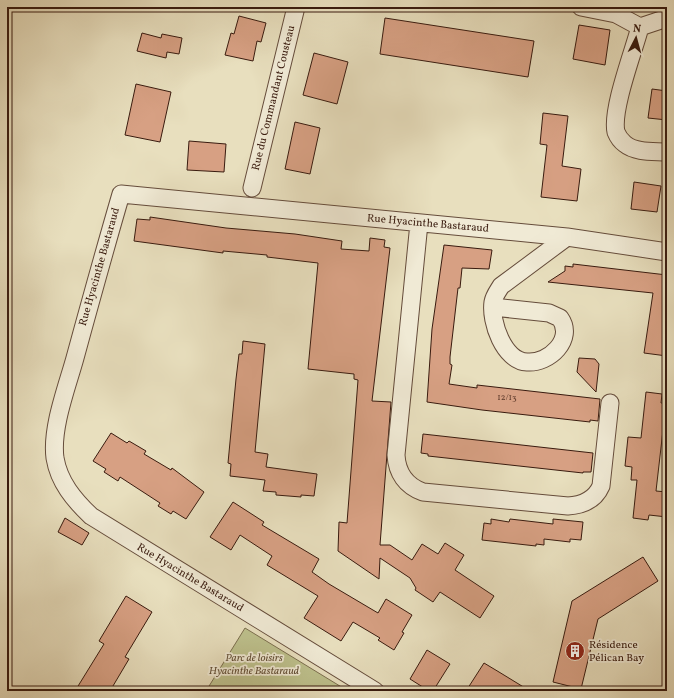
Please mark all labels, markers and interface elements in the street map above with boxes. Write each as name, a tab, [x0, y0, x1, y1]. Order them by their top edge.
north arrow	[616, 18, 656, 58]
text: N	[632, 22, 642, 37]
street label: Rue du Commandant Cousteau	[249, 24, 299, 172]
street label: Rue Hyacinthe Bastaraud	[76, 206, 124, 328]
street label: Rue Hyacinthe Bastaraud	[366, 211, 490, 237]
house number: 12/13	[497, 391, 517, 404]
street label: Rue Hyacinthe Bastaraud	[134, 540, 246, 616]
place label: Résidence Pélican Bay	[589, 638, 644, 666]
building icon: Résidence Pélican Bay	[564, 640, 586, 662]
park label: Parc de loisirs Hyacinthe Bastaraud	[209, 651, 300, 679]

